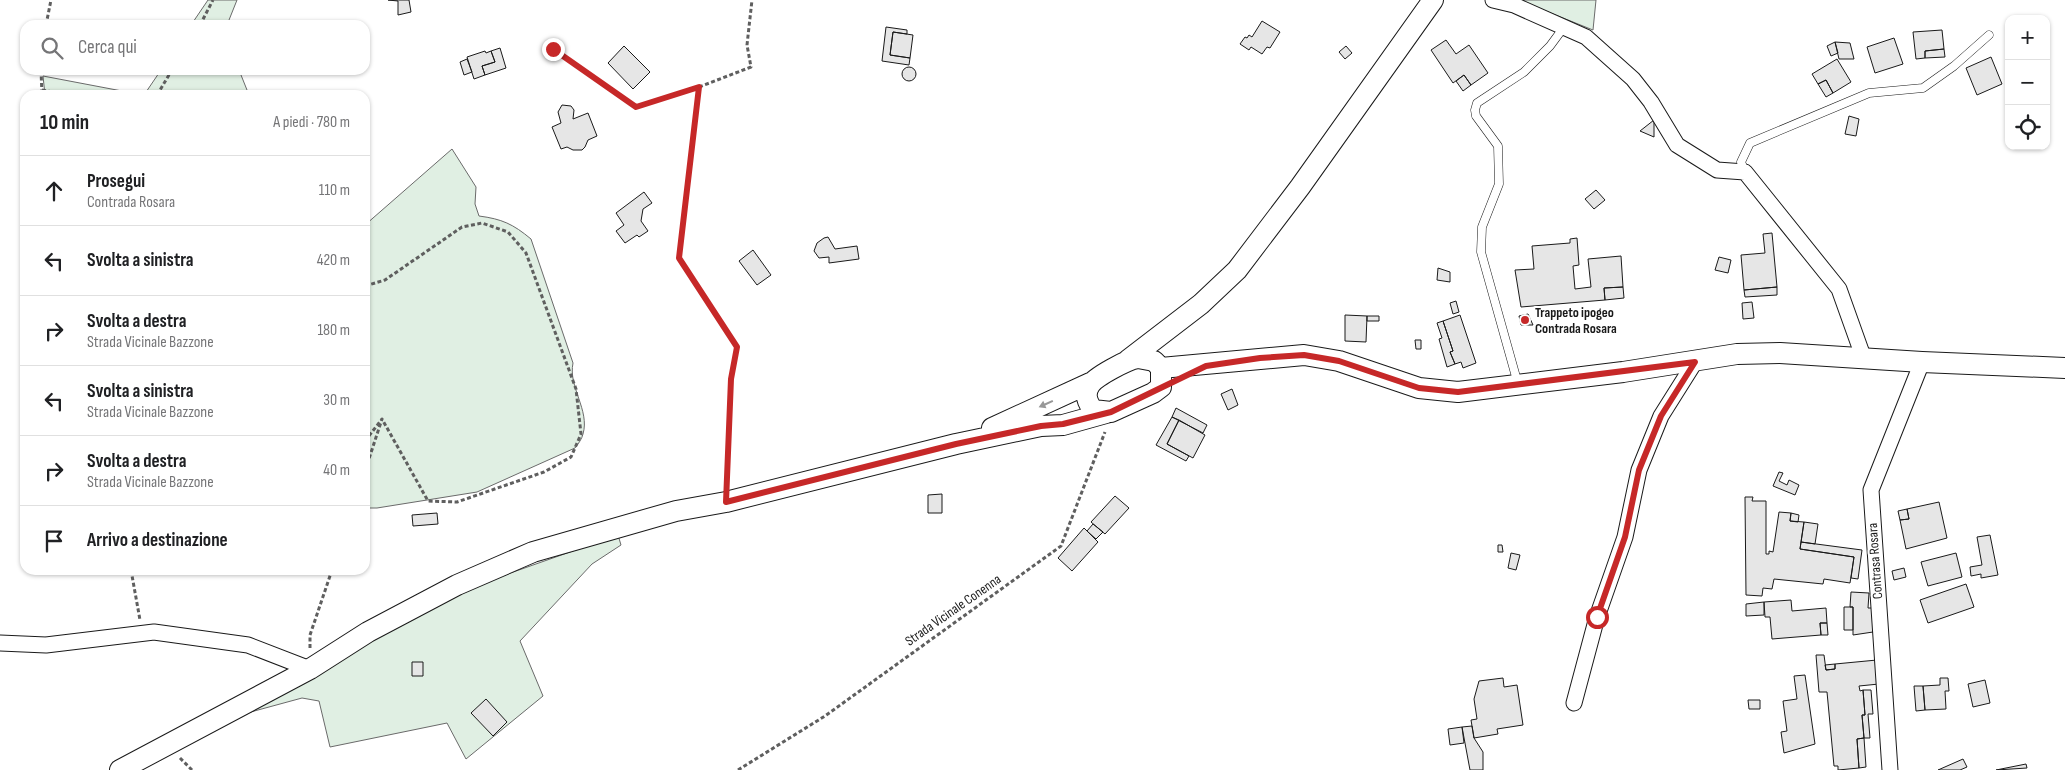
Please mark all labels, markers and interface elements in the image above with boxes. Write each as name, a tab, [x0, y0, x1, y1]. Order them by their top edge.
map controls	[2005, 15, 2050, 150]
button: +	[2005, 15, 2050, 60]
search box	[20, 20, 370, 75]
icon: search	[38, 34, 66, 62]
text: Cerca qui	[78, 36, 137, 59]
route end	[542, 38, 565, 61]
button: −	[2005, 60, 2050, 105]
button: locate	[2005, 105, 2050, 150]
text: 10 min	[40, 110, 89, 135]
text: A piedi · 780 m	[273, 113, 350, 132]
text: Prosegui	[87, 170, 145, 193]
icon: ahead	[40, 177, 68, 205]
text: 110 m	[319, 181, 350, 200]
text: Contrada Rosara	[87, 193, 175, 212]
icon: left	[40, 247, 68, 275]
text: Svolta a sinistra	[87, 249, 194, 272]
text: 420 m	[317, 251, 350, 270]
place label: Trappeto ipogeo Contrada Rosara	[1535, 304, 1617, 337]
text: Svolta a destra	[87, 310, 187, 333]
marker: Trappeto ipogeo Contrada Rosara	[1519, 314, 1531, 326]
icon: right	[40, 317, 68, 345]
text: 180 m	[317, 321, 350, 340]
text: Strada Vicinale Bazzone	[87, 333, 214, 352]
text: Svolta a sinistra	[87, 380, 194, 403]
icon: left	[40, 387, 68, 415]
text: 30 m	[323, 391, 350, 410]
one-way arrow	[1039, 400, 1053, 408]
text: Strada Vicinale Bazzone	[87, 403, 214, 422]
text: Svolta a destra	[87, 450, 187, 473]
icon: right	[40, 457, 68, 485]
text: 40 m	[323, 461, 350, 480]
text: Strada Vicinale Bazzone	[87, 473, 214, 492]
street label: Contrasa Rosara	[1864, 522, 1886, 600]
icon: arrive	[40, 527, 68, 555]
text: Arrivo a destinazione	[87, 529, 228, 552]
street label: Strada Vicinale Conenna	[902, 571, 1004, 649]
route start	[1586, 606, 1609, 629]

